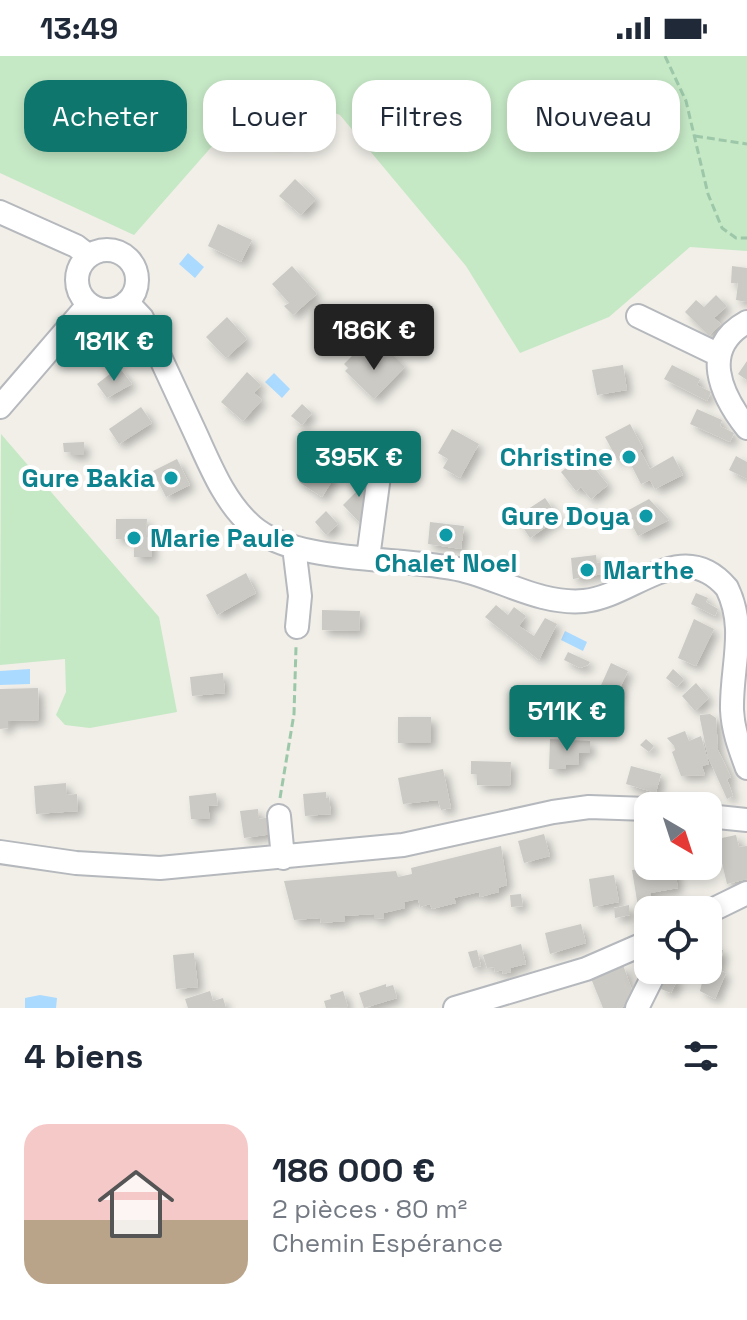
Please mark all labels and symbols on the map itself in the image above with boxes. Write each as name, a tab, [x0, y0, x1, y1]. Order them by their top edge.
pin: 186K €	[309, 304, 439, 372]
pin: 181K €	[49, 315, 179, 383]
pin: 395K €	[294, 431, 424, 499]
place label: Christine	[500, 440, 613, 474]
marker: Christine	[620, 448, 638, 466]
place label: Gure Bakia	[21, 461, 155, 495]
marker: Gure Bakia	[162, 469, 180, 487]
place label: Gure Doya	[501, 499, 630, 533]
marker: Gure Doya	[637, 507, 655, 525]
place label: Marie Paule	[150, 521, 295, 555]
marker: Chalet Noel	[437, 526, 455, 544]
marker: Marie Paule	[125, 529, 143, 547]
place label: Chalet Noel	[374, 546, 518, 580]
place label: Marthe	[603, 553, 694, 587]
marker: Marthe	[578, 561, 596, 579]
pin: 511K €	[502, 685, 632, 753]
north arrow	[634, 792, 722, 880]

